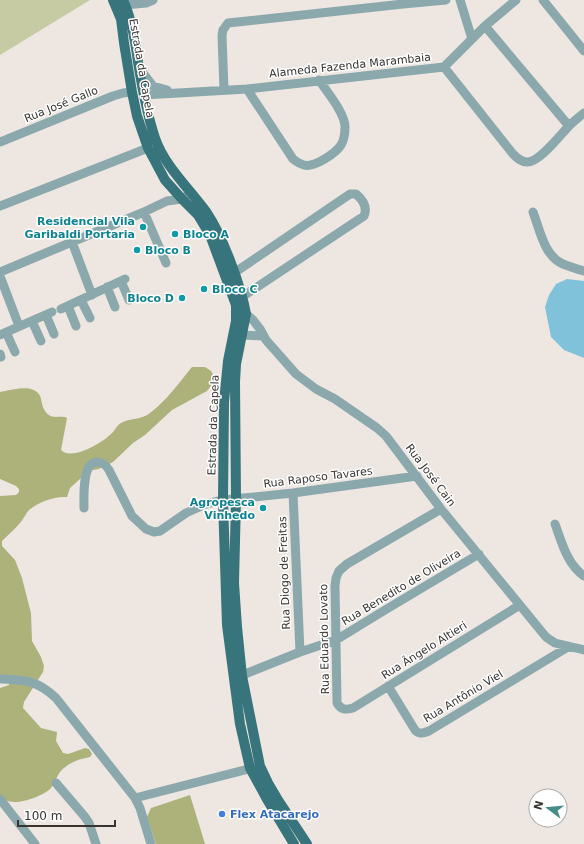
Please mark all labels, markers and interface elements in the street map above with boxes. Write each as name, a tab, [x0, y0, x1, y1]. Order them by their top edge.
street label: Estrada da Capela	[126, 17, 157, 119]
street label: Alameda Fazenda Marambaia	[269, 51, 432, 80]
street label: Rua José Gallo	[22, 84, 100, 125]
place label: Residencial Vila Garibaldi Portaria	[24, 215, 135, 241]
marker: Residencial Vila Garibaldi Portaria	[138, 222, 148, 232]
place label: Bloco A	[183, 228, 230, 241]
marker: Bloco A	[170, 229, 180, 239]
place label: Bloco B	[145, 244, 191, 257]
marker: Bloco B	[132, 245, 142, 255]
place label: Bloco C	[212, 283, 258, 296]
marker: Bloco C	[199, 284, 209, 294]
place label: Bloco D	[127, 292, 174, 305]
marker: Bloco D	[177, 293, 187, 303]
street label: Estrada da Capela	[205, 374, 222, 476]
street label: Rua José Cain	[403, 442, 458, 509]
street label: Rua Raposo Tavares	[263, 464, 374, 491]
place label: Agropesca Vinhedo	[190, 496, 255, 522]
marker: Agropesca Vinhedo	[258, 503, 268, 513]
street label: Rua Diogo de Freitas	[276, 516, 293, 630]
street label: Rua Benedito de Oliveira	[339, 547, 463, 628]
street label: Rua Eduardo Lovato	[317, 583, 332, 694]
street label: Rua Ângelo Altieri	[379, 619, 469, 682]
street label: Rua Antônio Viel	[421, 668, 505, 725]
north arrow	[528, 788, 568, 828]
text: N	[531, 799, 546, 812]
scale bar	[18, 802, 115, 828]
place label: Flex Atacarejo	[230, 808, 319, 821]
text: 100 m	[24, 809, 62, 823]
marker: Flex Atacarejo	[217, 809, 227, 819]

